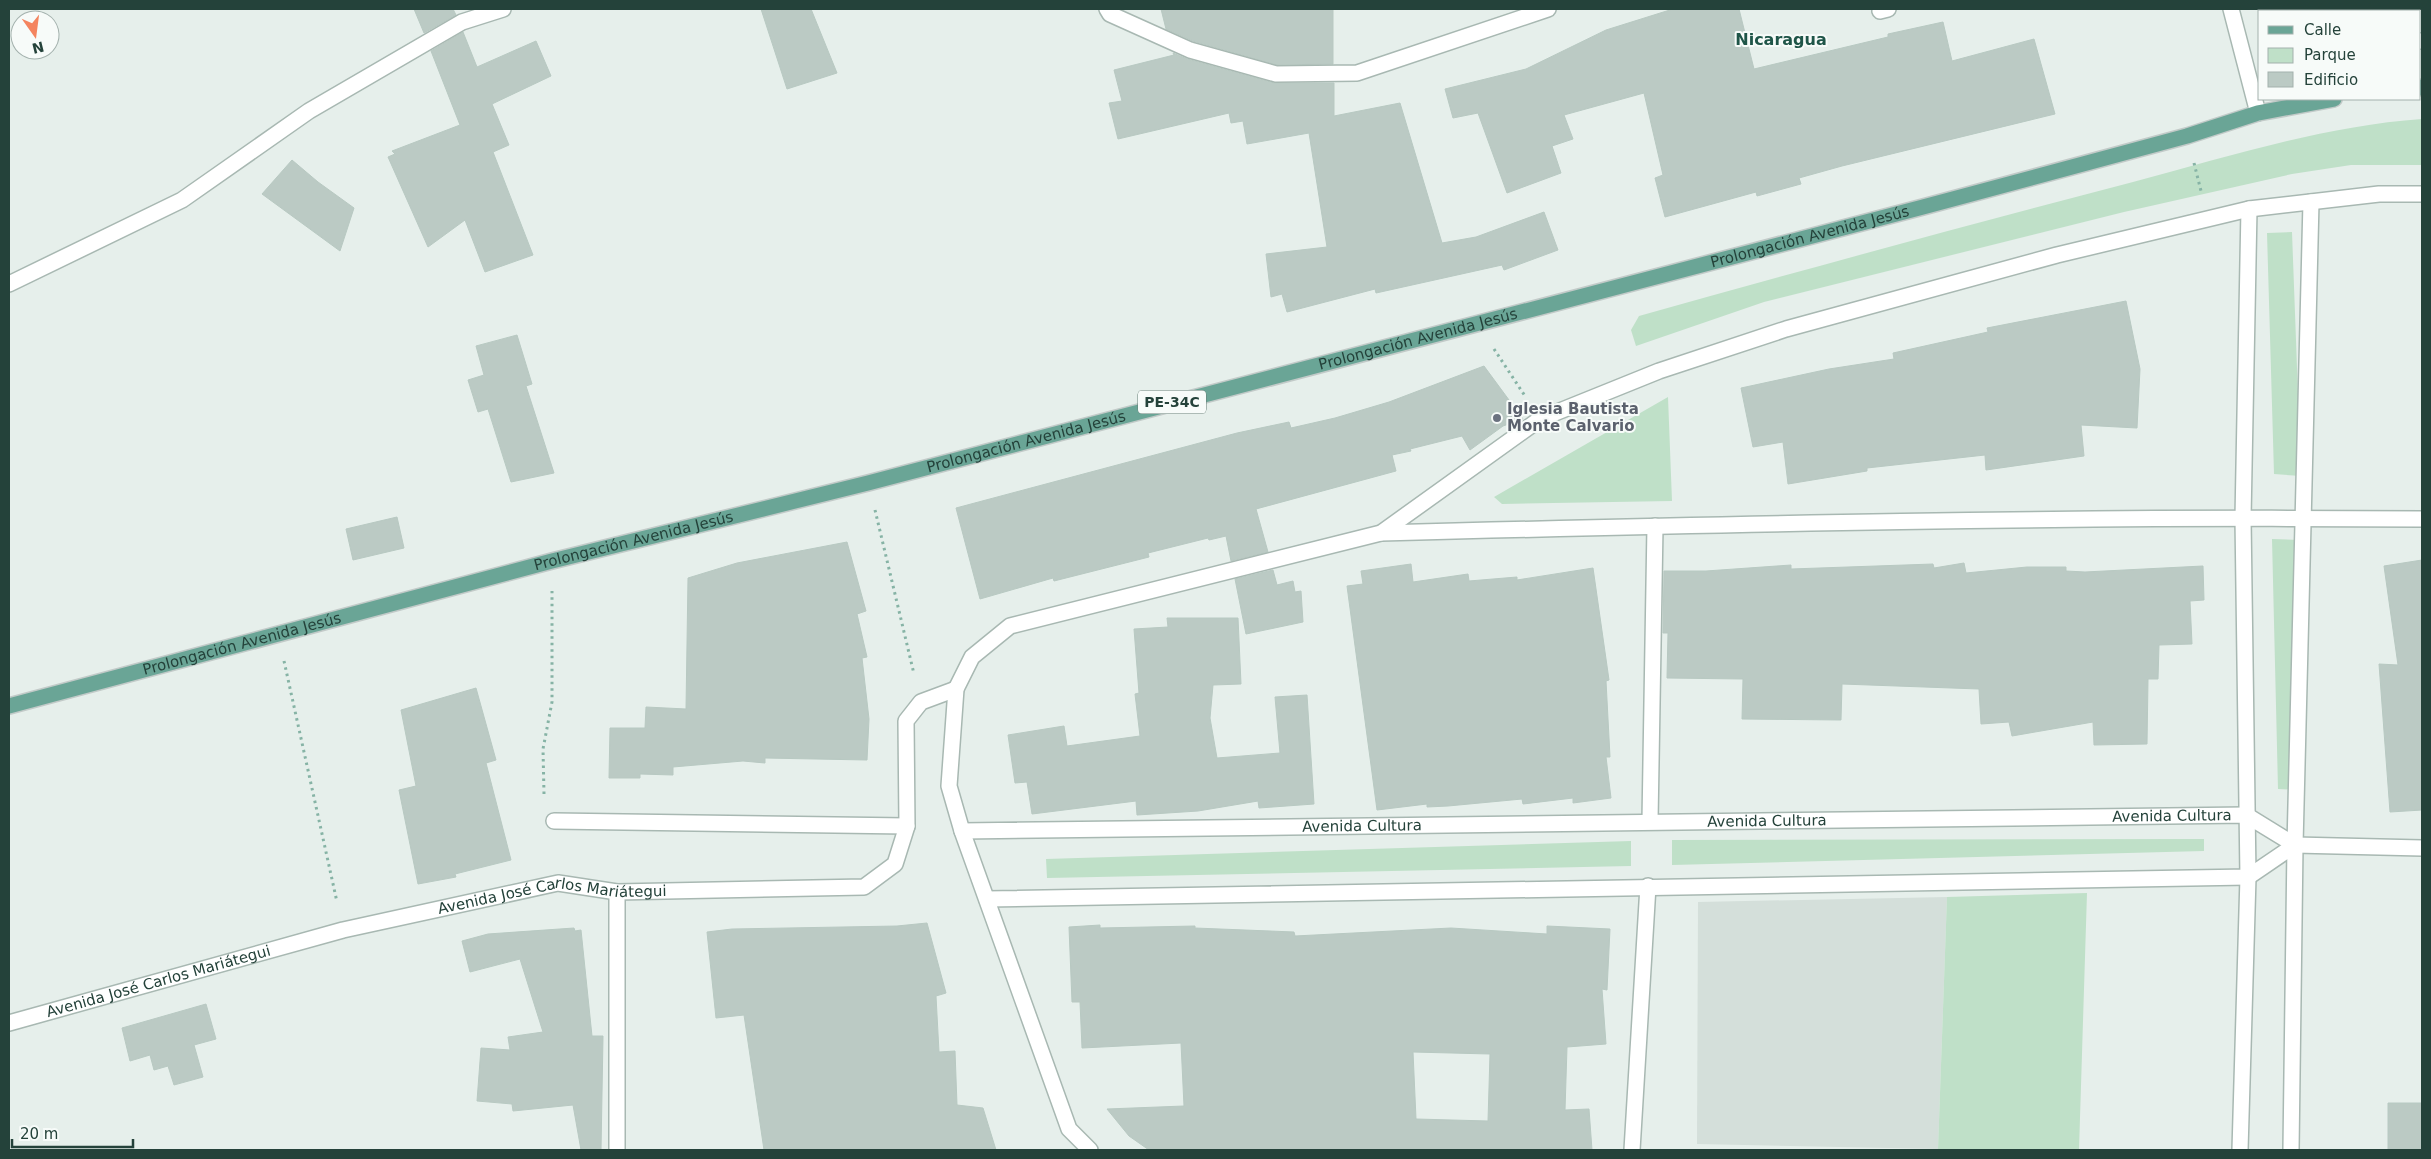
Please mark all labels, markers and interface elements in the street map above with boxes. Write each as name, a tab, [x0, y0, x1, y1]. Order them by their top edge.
north arrow	[10, 10, 60, 60]
legend	[2258, 10, 2421, 100]
text: Calle	[2304, 21, 2341, 39]
district label: Nicaragua	[1735, 30, 1827, 49]
text: N	[31, 38, 46, 57]
text: Parque	[2304, 46, 2356, 64]
text: Edificio	[2304, 71, 2358, 89]
street label: Prolongación Avenida Jesús	[1708, 202, 1911, 271]
street label: Prolongación Avenida Jesús	[1317, 304, 1520, 374]
road number: PE-34C	[1138, 391, 1206, 414]
place label: Iglesia Bautista Monte Calvario	[1507, 400, 1639, 435]
street label: Prolongación Avenida Jesús	[925, 407, 1128, 476]
marker: Iglesia Bautista Monte Calvario	[1491, 412, 1503, 424]
street label: Prolongación Avenida Jesús	[532, 508, 735, 574]
street label: Prolongación Avenida Jesús	[141, 609, 343, 679]
street label: Avenida Cultura	[2112, 806, 2232, 826]
street label: Avenida Cultura	[1707, 811, 1827, 831]
street label: Avenida Cultura	[1302, 816, 1422, 836]
street label: Avenida José Carlos Mariátegui	[436, 874, 667, 918]
street label: Avenida José Carlos Mariátegui	[44, 942, 273, 1021]
scale bar	[12, 1116, 134, 1148]
text: 20 m	[20, 1125, 58, 1143]

